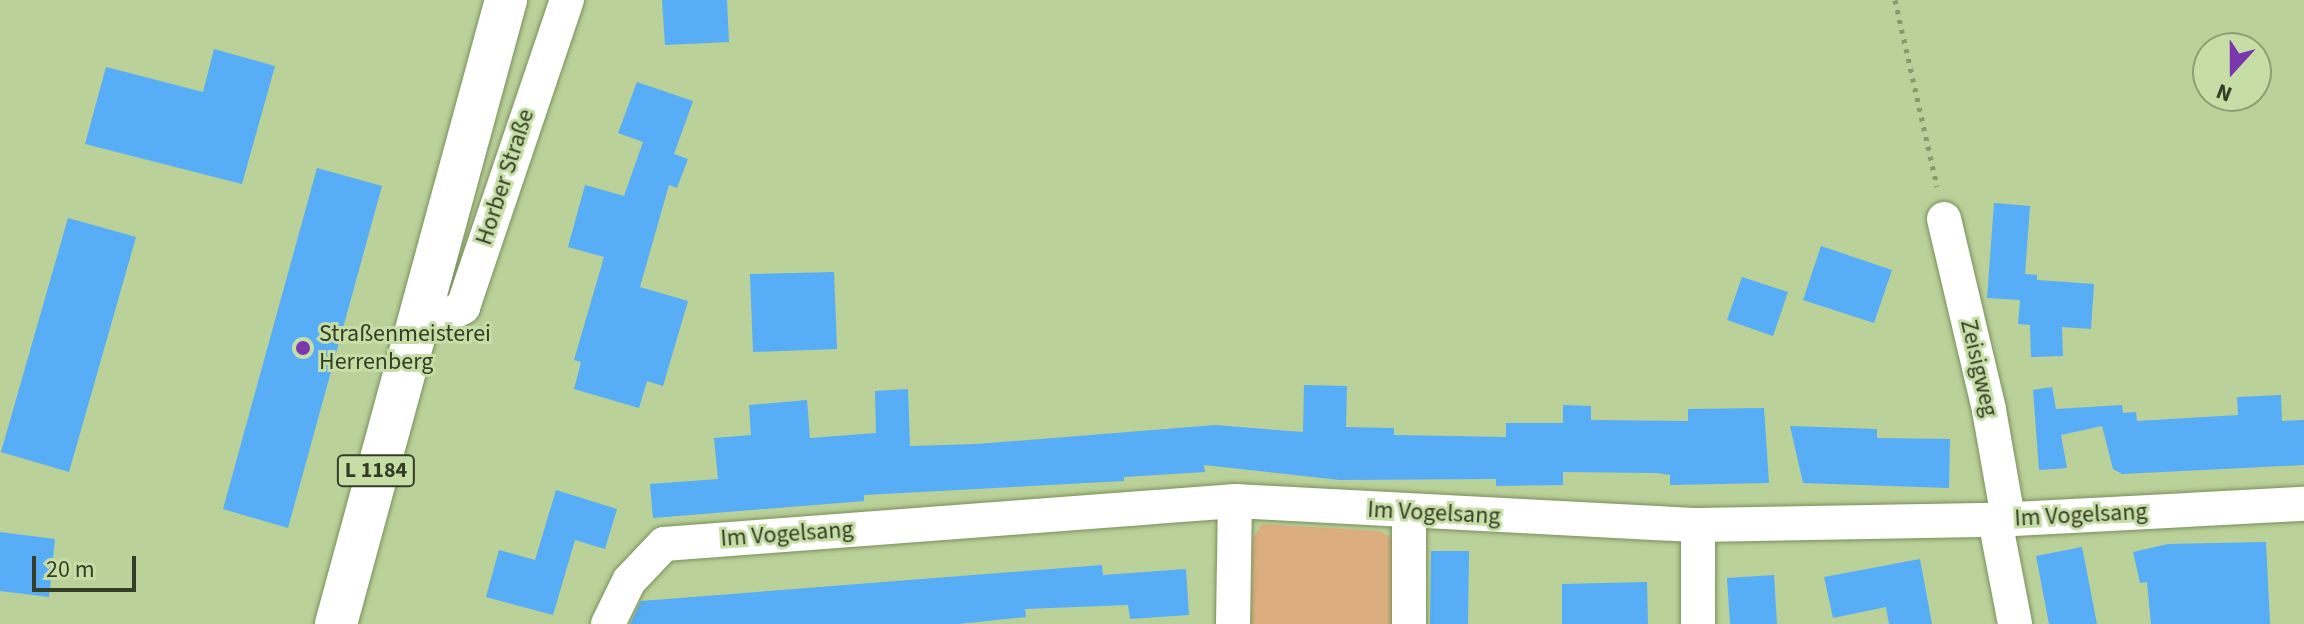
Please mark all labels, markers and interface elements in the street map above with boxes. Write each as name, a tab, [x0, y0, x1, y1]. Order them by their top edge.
north arrow	[2192, 32, 2272, 112]
text: N	[2212, 75, 2237, 110]
street label: Horber Straße	[469, 105, 541, 249]
street label: Zeisigweg	[1954, 316, 2004, 420]
place label: Straßenmeisterei Herrenberg	[319, 320, 491, 376]
marker: Straßenmeisterei Herrenberg	[294, 339, 312, 357]
road number: L 1184	[336, 453, 416, 489]
street label: Im Vogelsang	[1367, 495, 1501, 531]
street label: Im Vogelsang	[2014, 497, 2148, 533]
street label: Im Vogelsang	[720, 515, 854, 553]
scale bar	[36, 540, 140, 590]
text: 20 m	[46, 552, 95, 587]

